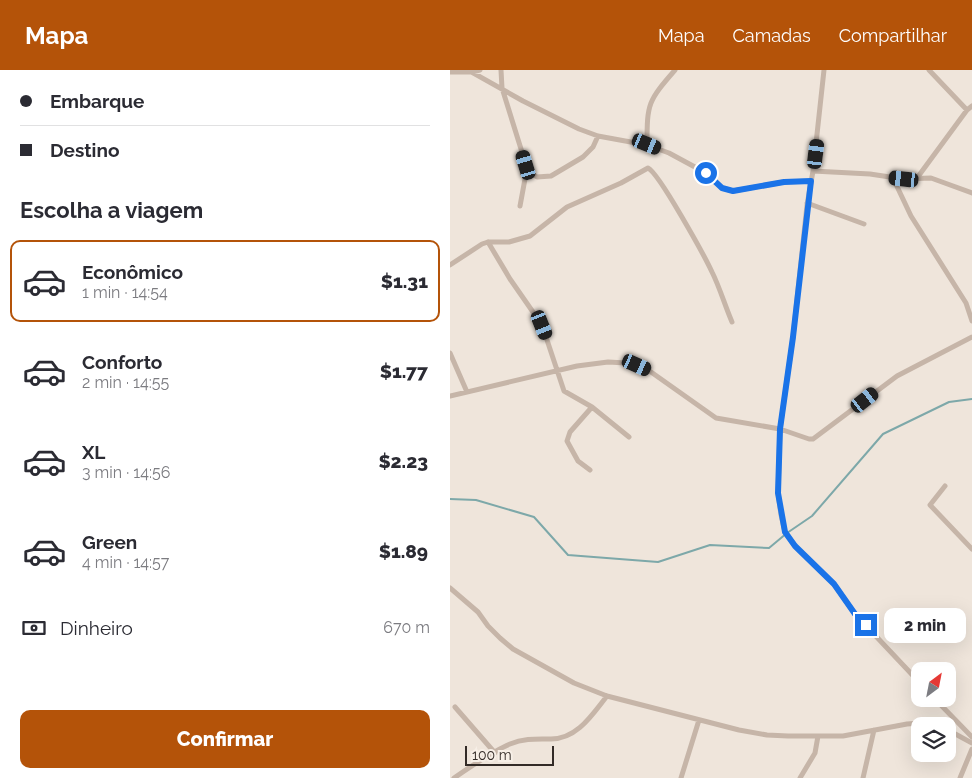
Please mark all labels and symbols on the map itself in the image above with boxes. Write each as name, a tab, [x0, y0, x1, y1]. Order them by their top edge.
car	[630, 131, 663, 157]
car	[806, 138, 825, 170]
car	[514, 148, 537, 182]
route start	[695, 162, 717, 184]
car	[888, 170, 919, 188]
car	[529, 308, 554, 342]
car	[620, 352, 653, 378]
car	[848, 385, 881, 415]
callout: 2 min	[884, 608, 966, 642]
route end	[855, 614, 877, 636]
north arrow	[911, 662, 956, 708]
scale bar	[465, 743, 554, 766]

